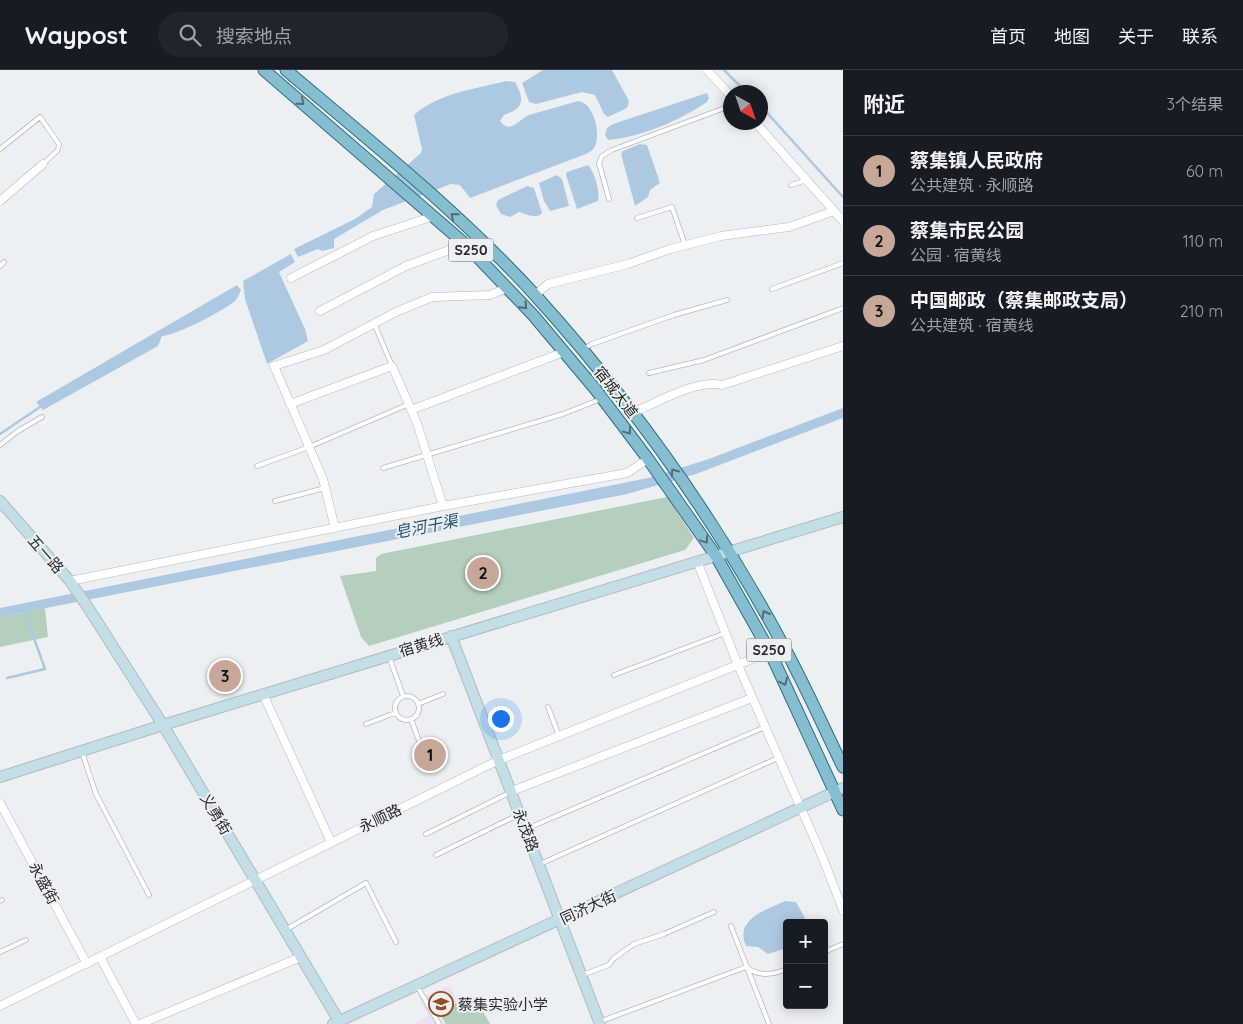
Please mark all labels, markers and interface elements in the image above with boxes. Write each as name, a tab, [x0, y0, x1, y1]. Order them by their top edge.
search box	[158, 12, 508, 57]
text: Waypost	[25, 20, 128, 50]
icon: search	[176, 21, 204, 49]
text: 搜索地点	[216, 24, 292, 48]
text: 首页	[990, 25, 1026, 48]
text: 地图	[1054, 25, 1090, 48]
text: 关于	[1118, 25, 1154, 48]
text: 联系	[1182, 25, 1218, 48]
north arrow	[723, 85, 768, 130]
text: 附近	[863, 91, 905, 117]
text: 3个结果	[1167, 94, 1223, 114]
one-way arrow	[296, 96, 305, 105]
text: 蔡集镇人民政府	[910, 148, 1043, 172]
text: 1	[876, 161, 882, 181]
text: 60 m	[1186, 161, 1223, 181]
text: 公共建筑 · 永顺路	[910, 175, 1034, 195]
one-way arrow	[450, 212, 459, 221]
text: 蔡集市民公园	[910, 218, 1024, 242]
text: 2	[874, 231, 884, 251]
text: 110 m	[1183, 231, 1223, 251]
road number: S250	[448, 238, 494, 262]
text: 公园 · 宿黄线	[910, 245, 1002, 265]
text: 中国邮政（蔡集邮政支局）	[910, 288, 1138, 312]
one-way arrow	[518, 300, 527, 309]
text: 3	[875, 301, 883, 321]
text: 210 m	[1180, 301, 1223, 321]
text: 公共建筑 · 宿黄线	[910, 315, 1034, 335]
street label: 宿城大道	[590, 363, 642, 421]
one-way arrow	[622, 425, 630, 434]
one-way arrow	[671, 468, 680, 477]
water label: 皂河干渠	[393, 510, 461, 542]
street label: 五一路	[24, 531, 68, 577]
one-way arrow	[699, 535, 709, 544]
pin: 2	[467, 554, 499, 592]
one-way arrow	[762, 611, 772, 620]
street label: 宿黄线	[397, 629, 445, 661]
road number: S250	[746, 638, 792, 662]
pin: 3	[209, 657, 241, 695]
one-way arrow	[778, 677, 789, 686]
your location	[488, 706, 514, 732]
pin: 1	[414, 736, 446, 774]
street label: 义勇街	[196, 790, 236, 838]
street label: 永顺路	[356, 800, 404, 836]
street label: 永茂路	[509, 806, 543, 854]
street label: 永盛街	[25, 859, 63, 907]
street label: 同济大街	[557, 886, 619, 928]
map controls	[783, 919, 828, 1009]
button: +	[783, 919, 828, 964]
button: −	[783, 964, 828, 1009]
school or university icon: 蔡集实验小学	[428, 991, 454, 1017]
place label: 蔡集实验小学	[458, 995, 548, 1014]

